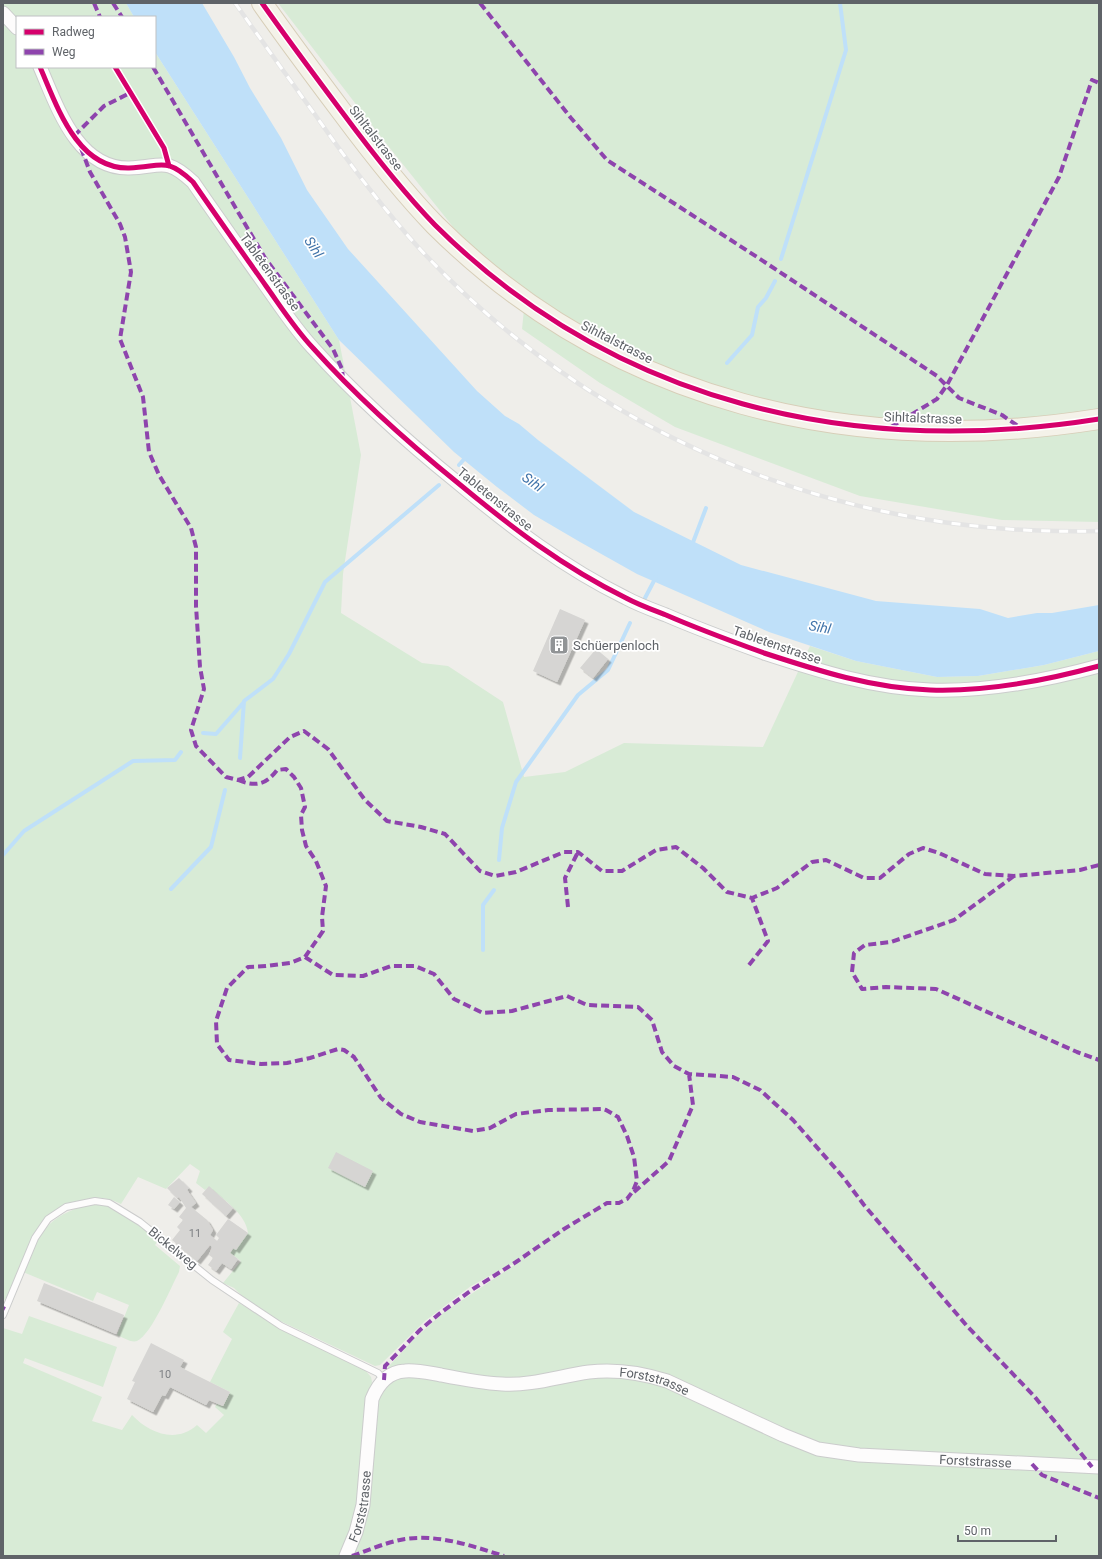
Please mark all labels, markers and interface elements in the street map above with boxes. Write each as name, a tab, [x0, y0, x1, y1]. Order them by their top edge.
legend	[16, 16, 156, 68]
text: Radweg	[52, 25, 95, 39]
text: Weg	[52, 45, 76, 59]
street label: Sihltalstrasse	[346, 103, 406, 174]
street label: Tabletenstrasse	[237, 230, 303, 314]
water label: Sihl	[301, 233, 327, 261]
street label: Sihltalstrasse	[579, 318, 655, 366]
street label: Sihltalstrasse	[884, 409, 962, 427]
street label: Tabletenstrasse	[454, 464, 536, 534]
water label: Sihl	[519, 469, 547, 495]
water label: Sihl	[808, 617, 833, 637]
street label: Tabletenstrasse	[731, 623, 823, 667]
building icon: Schüerpenloch	[548, 634, 570, 656]
place label: Schüerpenloch	[573, 638, 659, 653]
street label: Bickelweg	[146, 1224, 200, 1272]
house number: 11	[189, 1227, 201, 1240]
street label: Forststrasse	[619, 1364, 692, 1398]
house number: 10	[159, 1368, 171, 1381]
street label: Forststrasse	[939, 1452, 1012, 1470]
street label: Forststrasse	[345, 1470, 373, 1544]
scale bar	[958, 1517, 1056, 1543]
text: 50 m	[964, 1524, 991, 1538]

